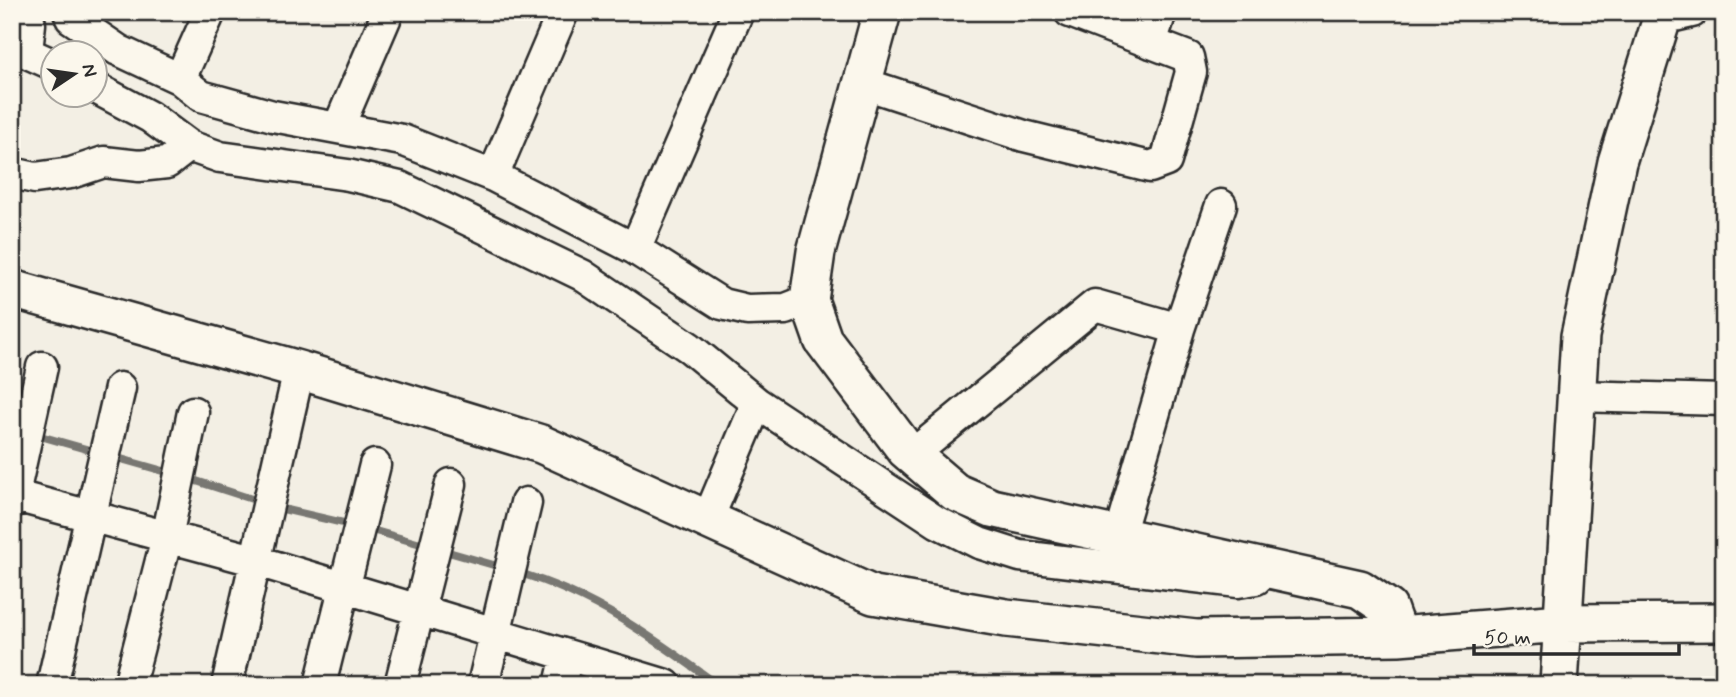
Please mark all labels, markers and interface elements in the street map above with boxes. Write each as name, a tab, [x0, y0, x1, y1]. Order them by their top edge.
north arrow	[38, 38, 108, 108]
text: N	[75, 62, 103, 79]
scale bar	[1474, 613, 1678, 657]
text: 50 m	[1484, 624, 1531, 652]

